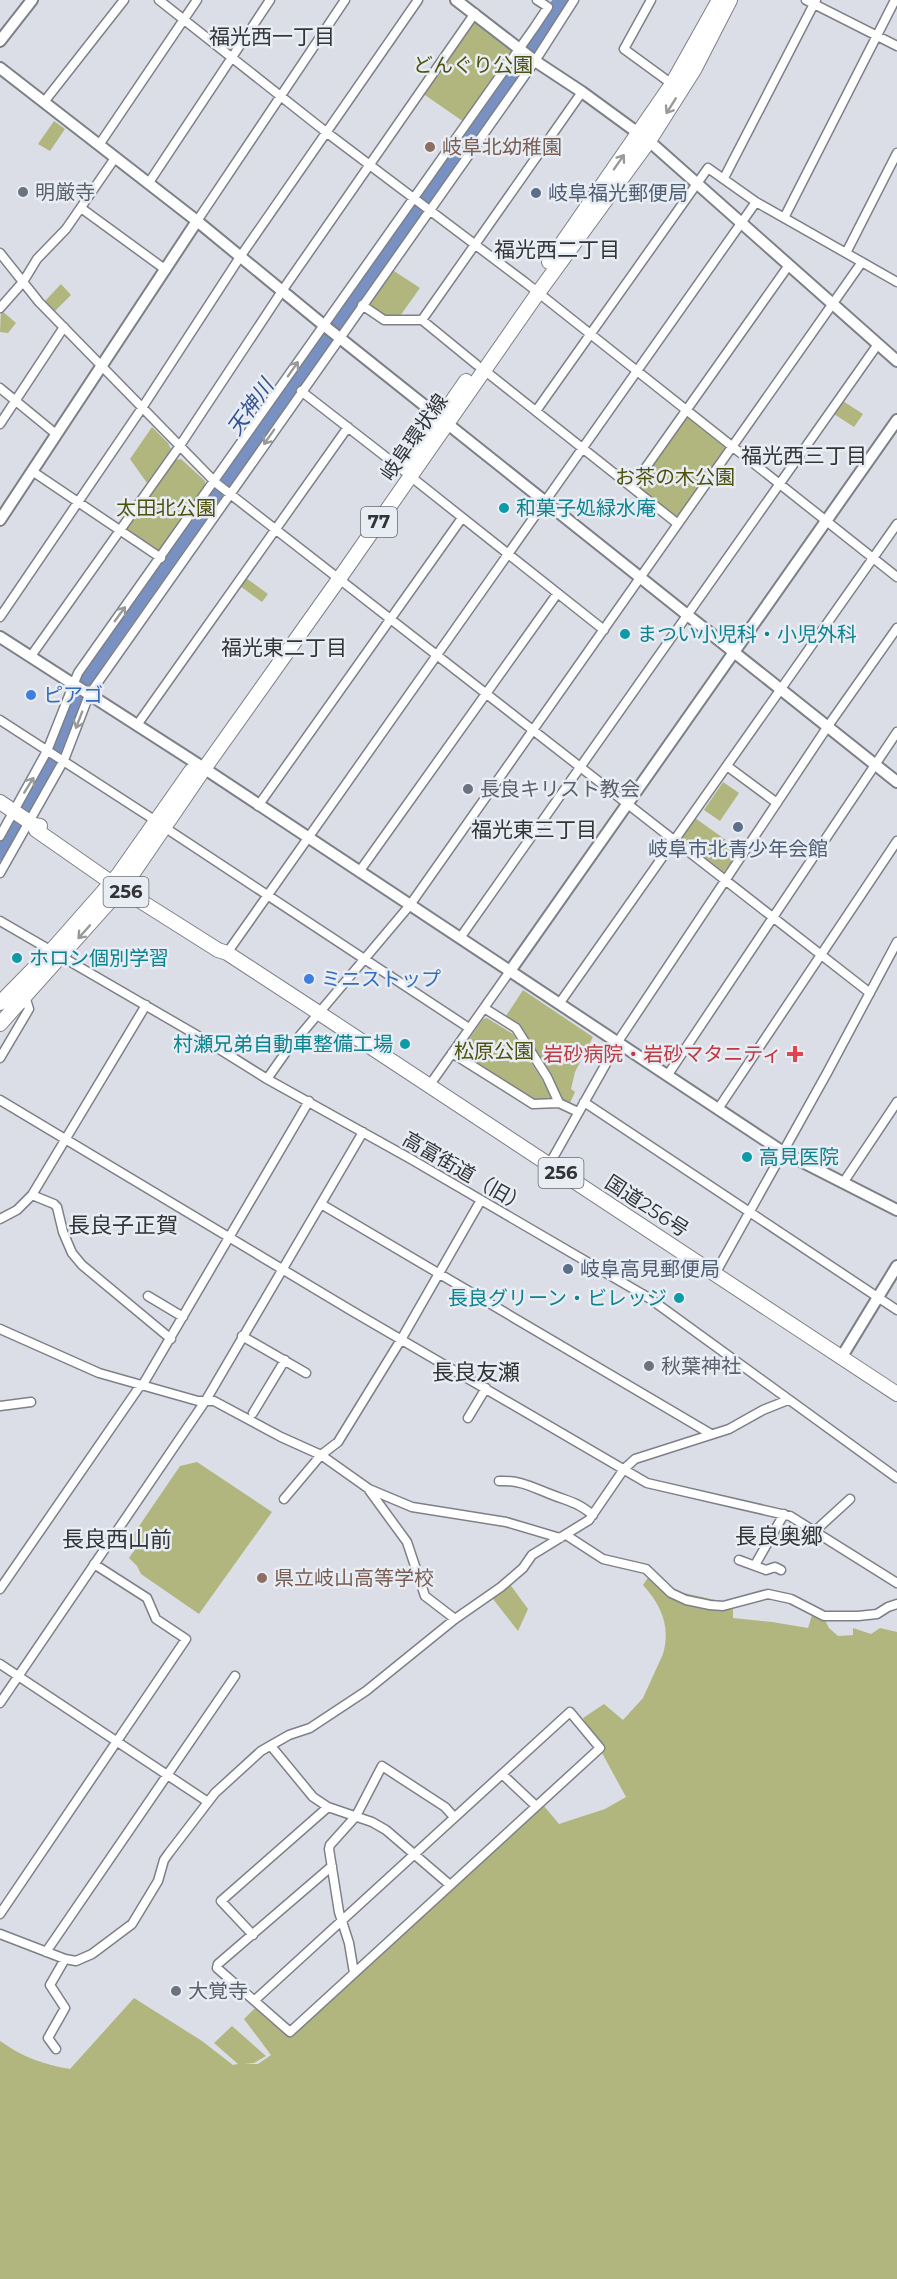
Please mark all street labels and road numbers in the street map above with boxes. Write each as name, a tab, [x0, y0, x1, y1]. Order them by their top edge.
street label: 岐阜環状線	[375, 389, 453, 485]
road number: 77	[361, 507, 397, 537]
road number: 256	[104, 877, 148, 907]
street label: 高富街道（旧）	[398, 1127, 532, 1217]
road number: 256	[538, 1158, 584, 1188]
street label: 国道256号	[601, 1170, 693, 1242]

